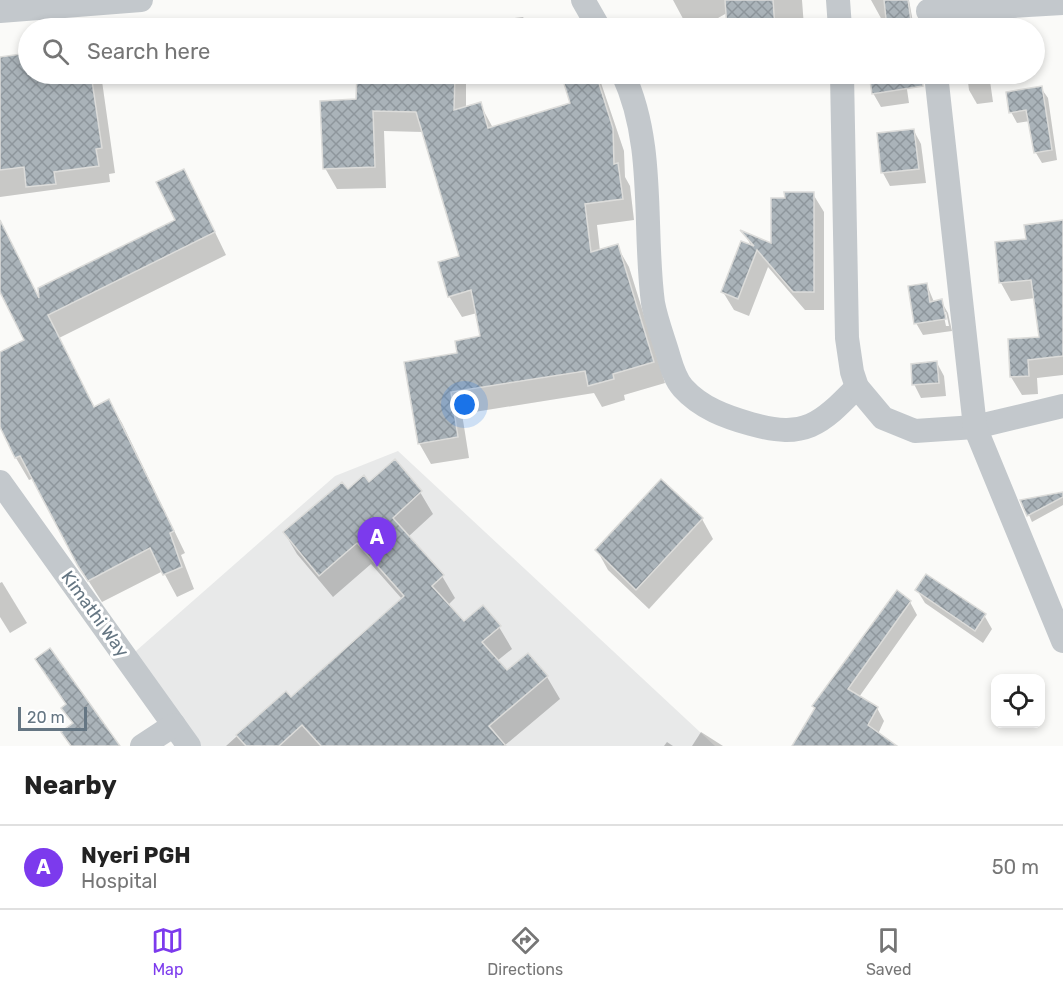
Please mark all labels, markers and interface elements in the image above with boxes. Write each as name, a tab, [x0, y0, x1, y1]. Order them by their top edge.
search box	[18, 18, 1045, 84]
icon: search	[39, 35, 72, 68]
text: Search here	[87, 38, 210, 65]
your location	[450, 390, 479, 419]
pin: A	[358, 518, 397, 567]
street label: Kimathi Way	[56, 567, 134, 661]
map controls	[991, 674, 1045, 728]
button: locate	[991, 674, 1045, 728]
scale bar	[18, 704, 87, 732]
text: 20 m	[27, 708, 65, 727]
text: Nearby	[24, 770, 117, 801]
text: Nyeri PGH	[81, 842, 191, 869]
text: A	[36, 855, 51, 879]
text: 50 m	[992, 855, 1039, 879]
text: Hospital	[81, 869, 157, 893]
tab: Map	[151, 924, 184, 979]
tab: Directions	[487, 924, 563, 979]
tab: Saved	[866, 924, 912, 979]

